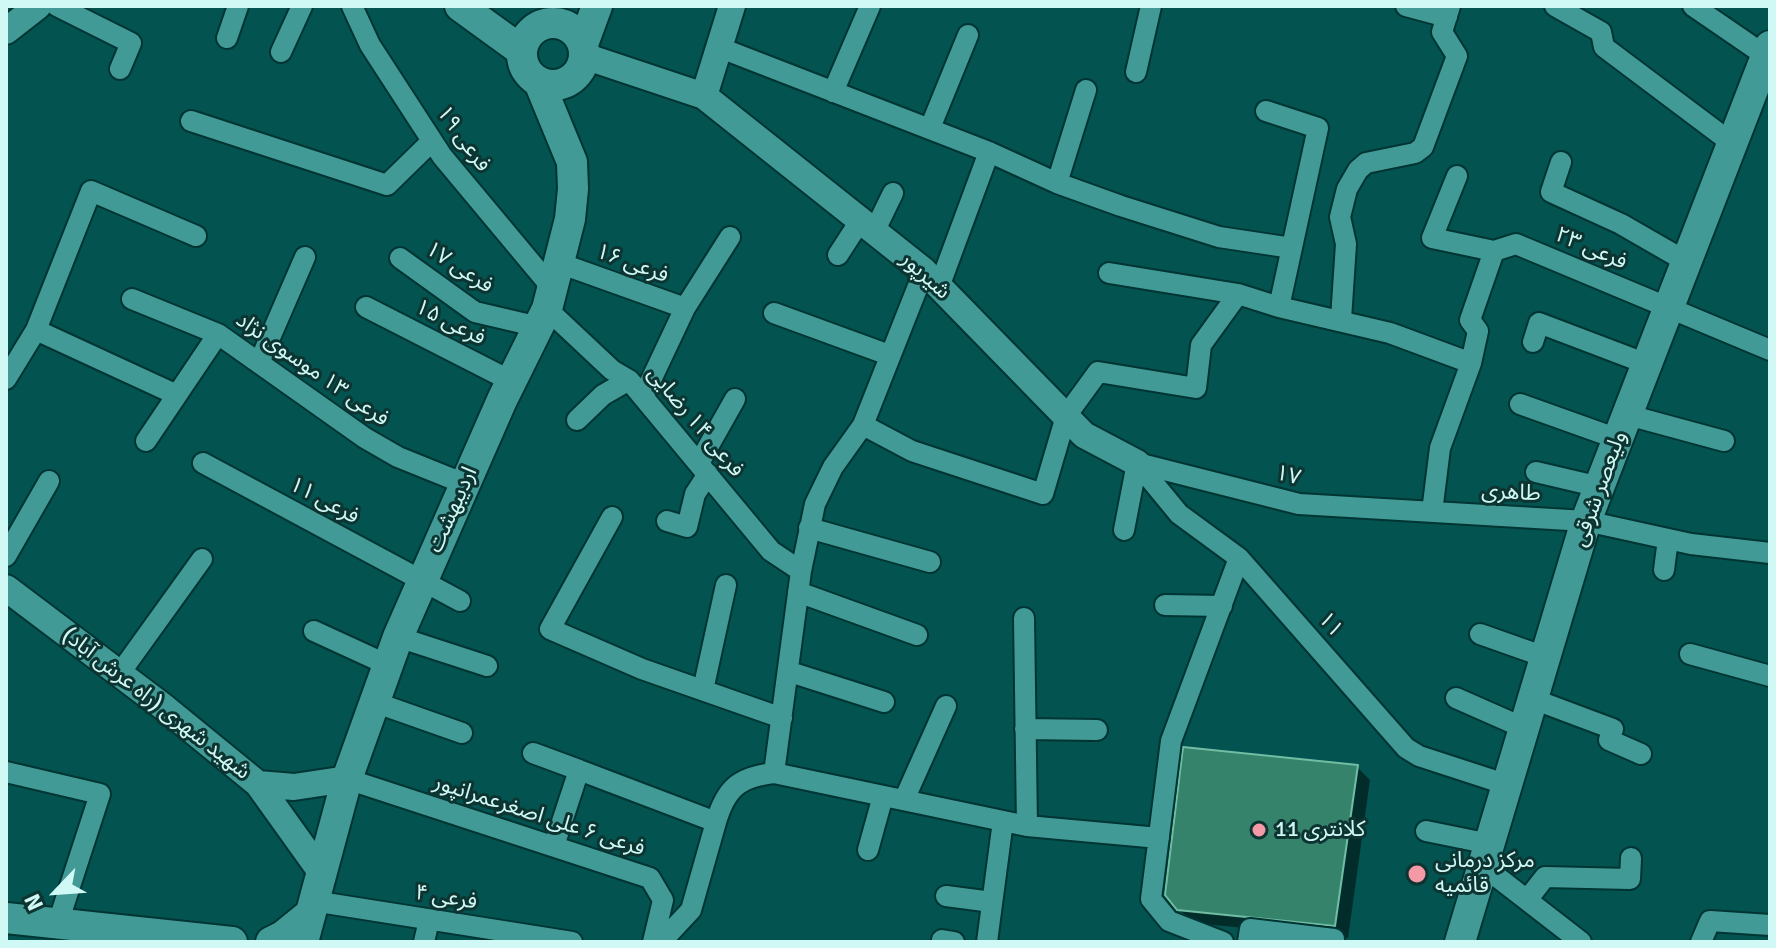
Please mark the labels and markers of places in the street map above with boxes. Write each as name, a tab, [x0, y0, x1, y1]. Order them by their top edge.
place label: کلانتری 11	[1275, 817, 1365, 843]
marker: کلانتری 11	[1250, 821, 1268, 839]
place label: مرکز درمانی قائمیه	[1435, 848, 1535, 900]
marker: مرکز درمانی قائمیه	[1406, 863, 1428, 885]

